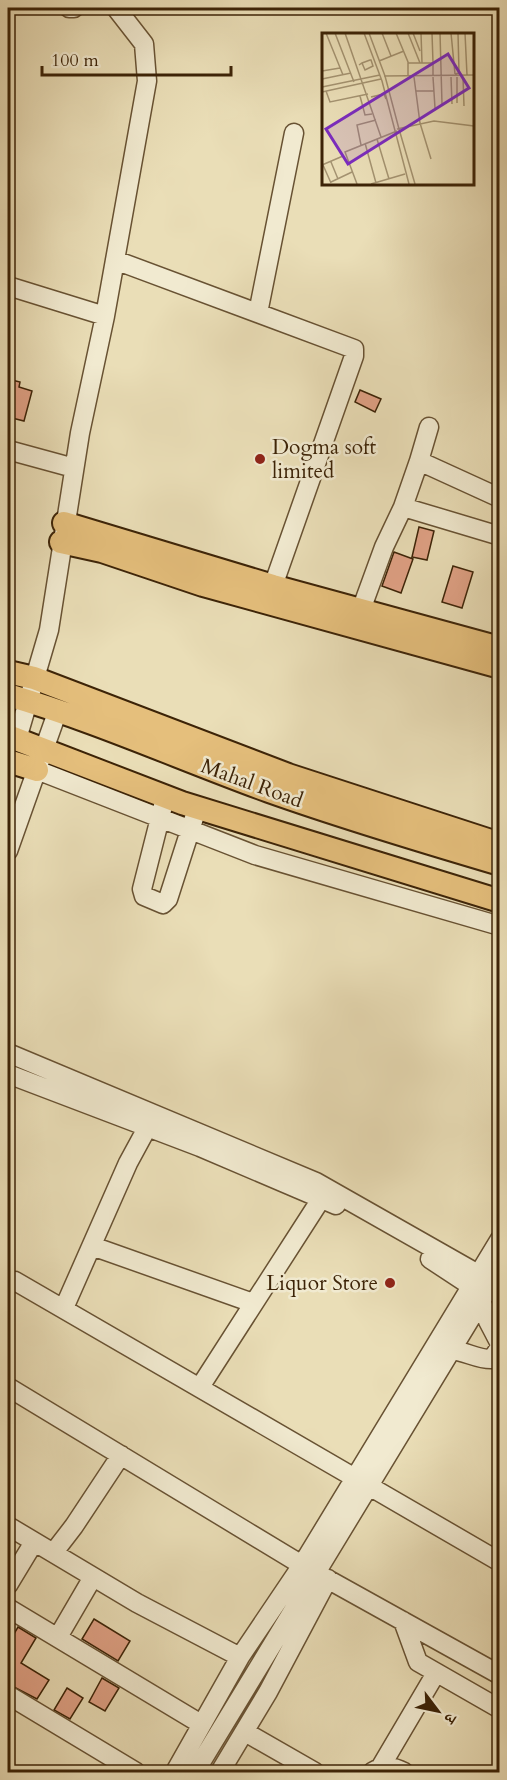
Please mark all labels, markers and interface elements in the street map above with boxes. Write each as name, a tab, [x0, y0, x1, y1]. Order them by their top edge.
inset map	[322, 33, 474, 184]
scale bar	[42, 39, 231, 77]
text: 100 m	[51, 48, 99, 73]
place label: Dogma soft limited	[272, 433, 376, 486]
marker: Dogma soft limited	[253, 452, 267, 466]
street label: Mahal Road	[197, 752, 307, 815]
place label: Liquor Store	[266, 1269, 378, 1298]
marker: Liquor Store	[383, 1276, 397, 1290]
north arrow	[408, 1681, 468, 1741]
text: उ	[437, 1708, 462, 1729]

